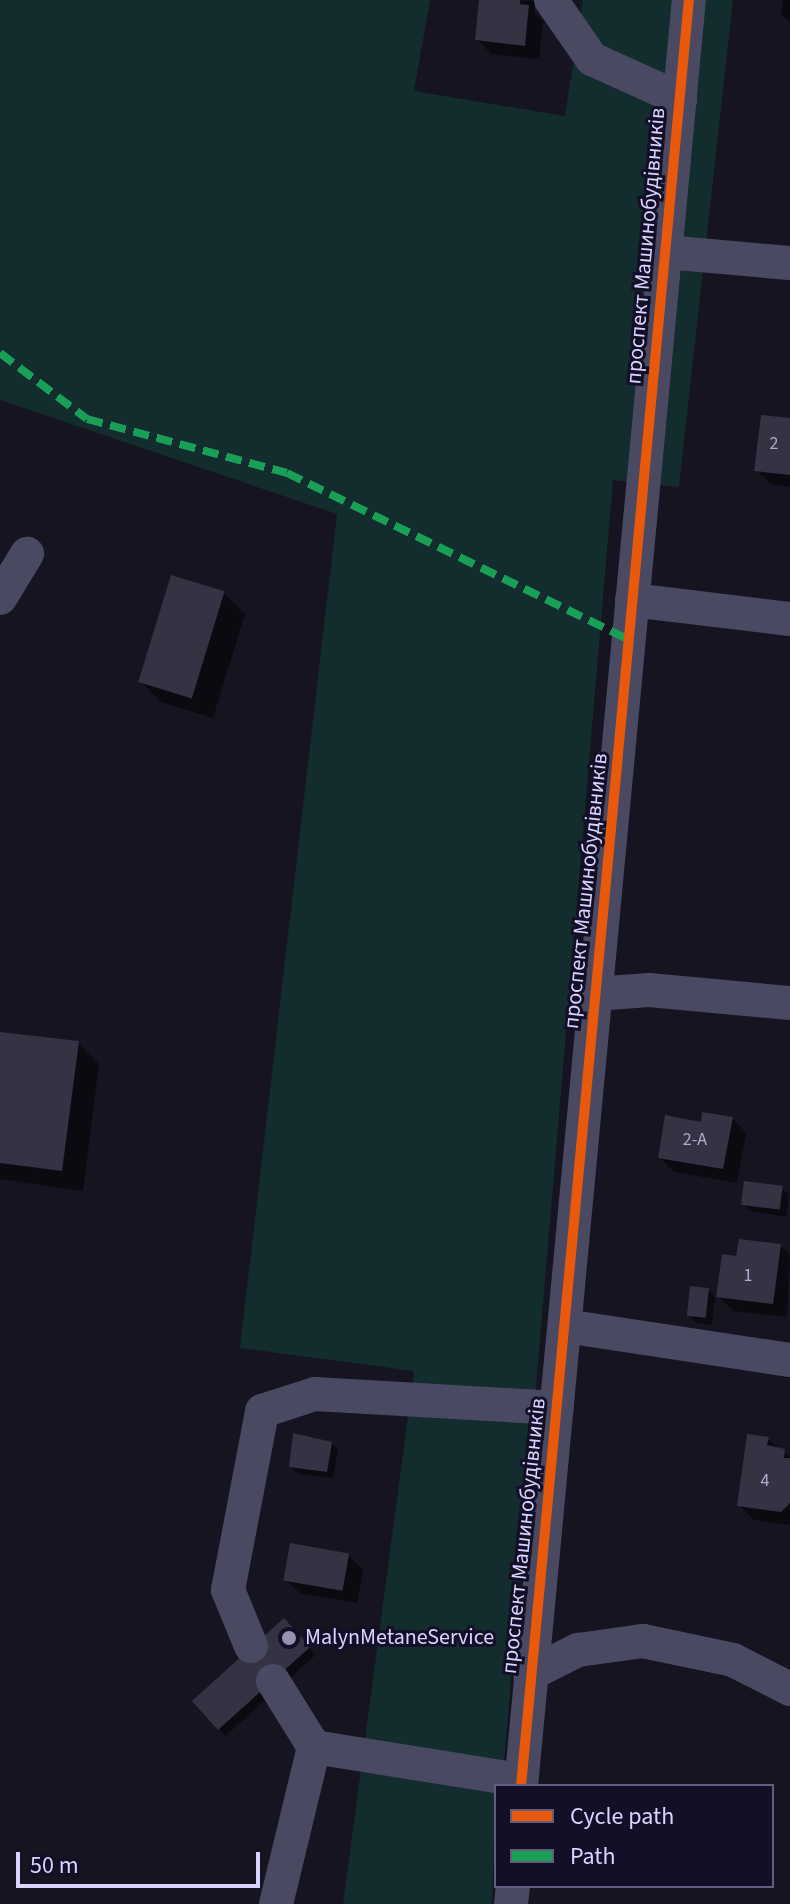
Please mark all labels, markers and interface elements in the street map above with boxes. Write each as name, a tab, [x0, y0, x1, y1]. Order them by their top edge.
street label: проспект Машинобудівників	[621, 107, 671, 385]
house number: 2	[770, 433, 778, 455]
street label: проспект Машинобудівників	[558, 752, 614, 1030]
house number: 2-А	[683, 1129, 707, 1151]
house number: 1	[744, 1265, 752, 1287]
street label: проспект Машинобудівників	[496, 1397, 552, 1675]
house number: 4	[761, 1470, 769, 1492]
place label: MalynMetaneService	[305, 1625, 494, 1651]
marker: MalynMetaneService	[280, 1629, 298, 1647]
legend	[494, 1784, 774, 1888]
text: Cycle path	[570, 1799, 674, 1834]
scale bar	[20, 1836, 264, 1886]
text: Path	[570, 1839, 616, 1874]
text: 50 m	[30, 1848, 79, 1883]

